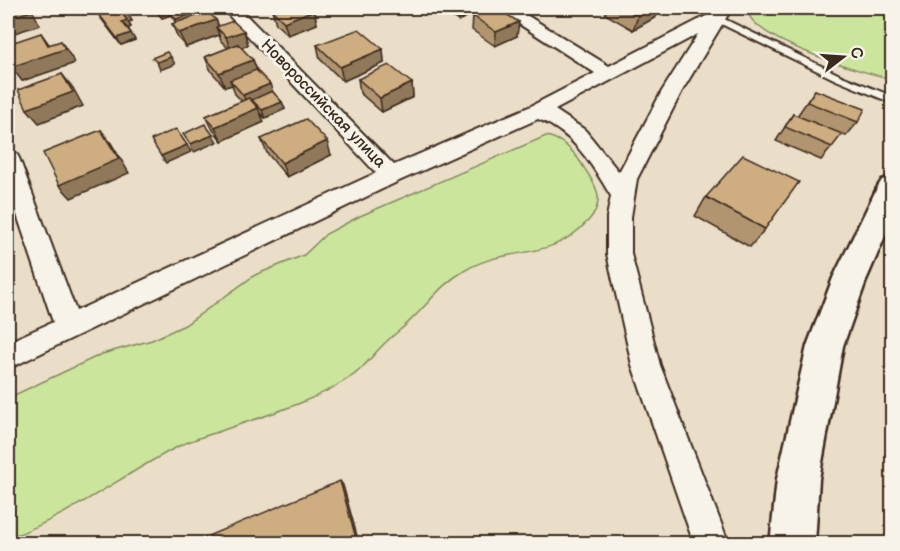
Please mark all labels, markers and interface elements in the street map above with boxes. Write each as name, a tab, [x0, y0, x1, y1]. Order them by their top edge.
north arrow	[813, 27, 873, 87]
street label: Новороссийская улица	[257, 36, 390, 173]
text: С	[845, 45, 867, 61]

